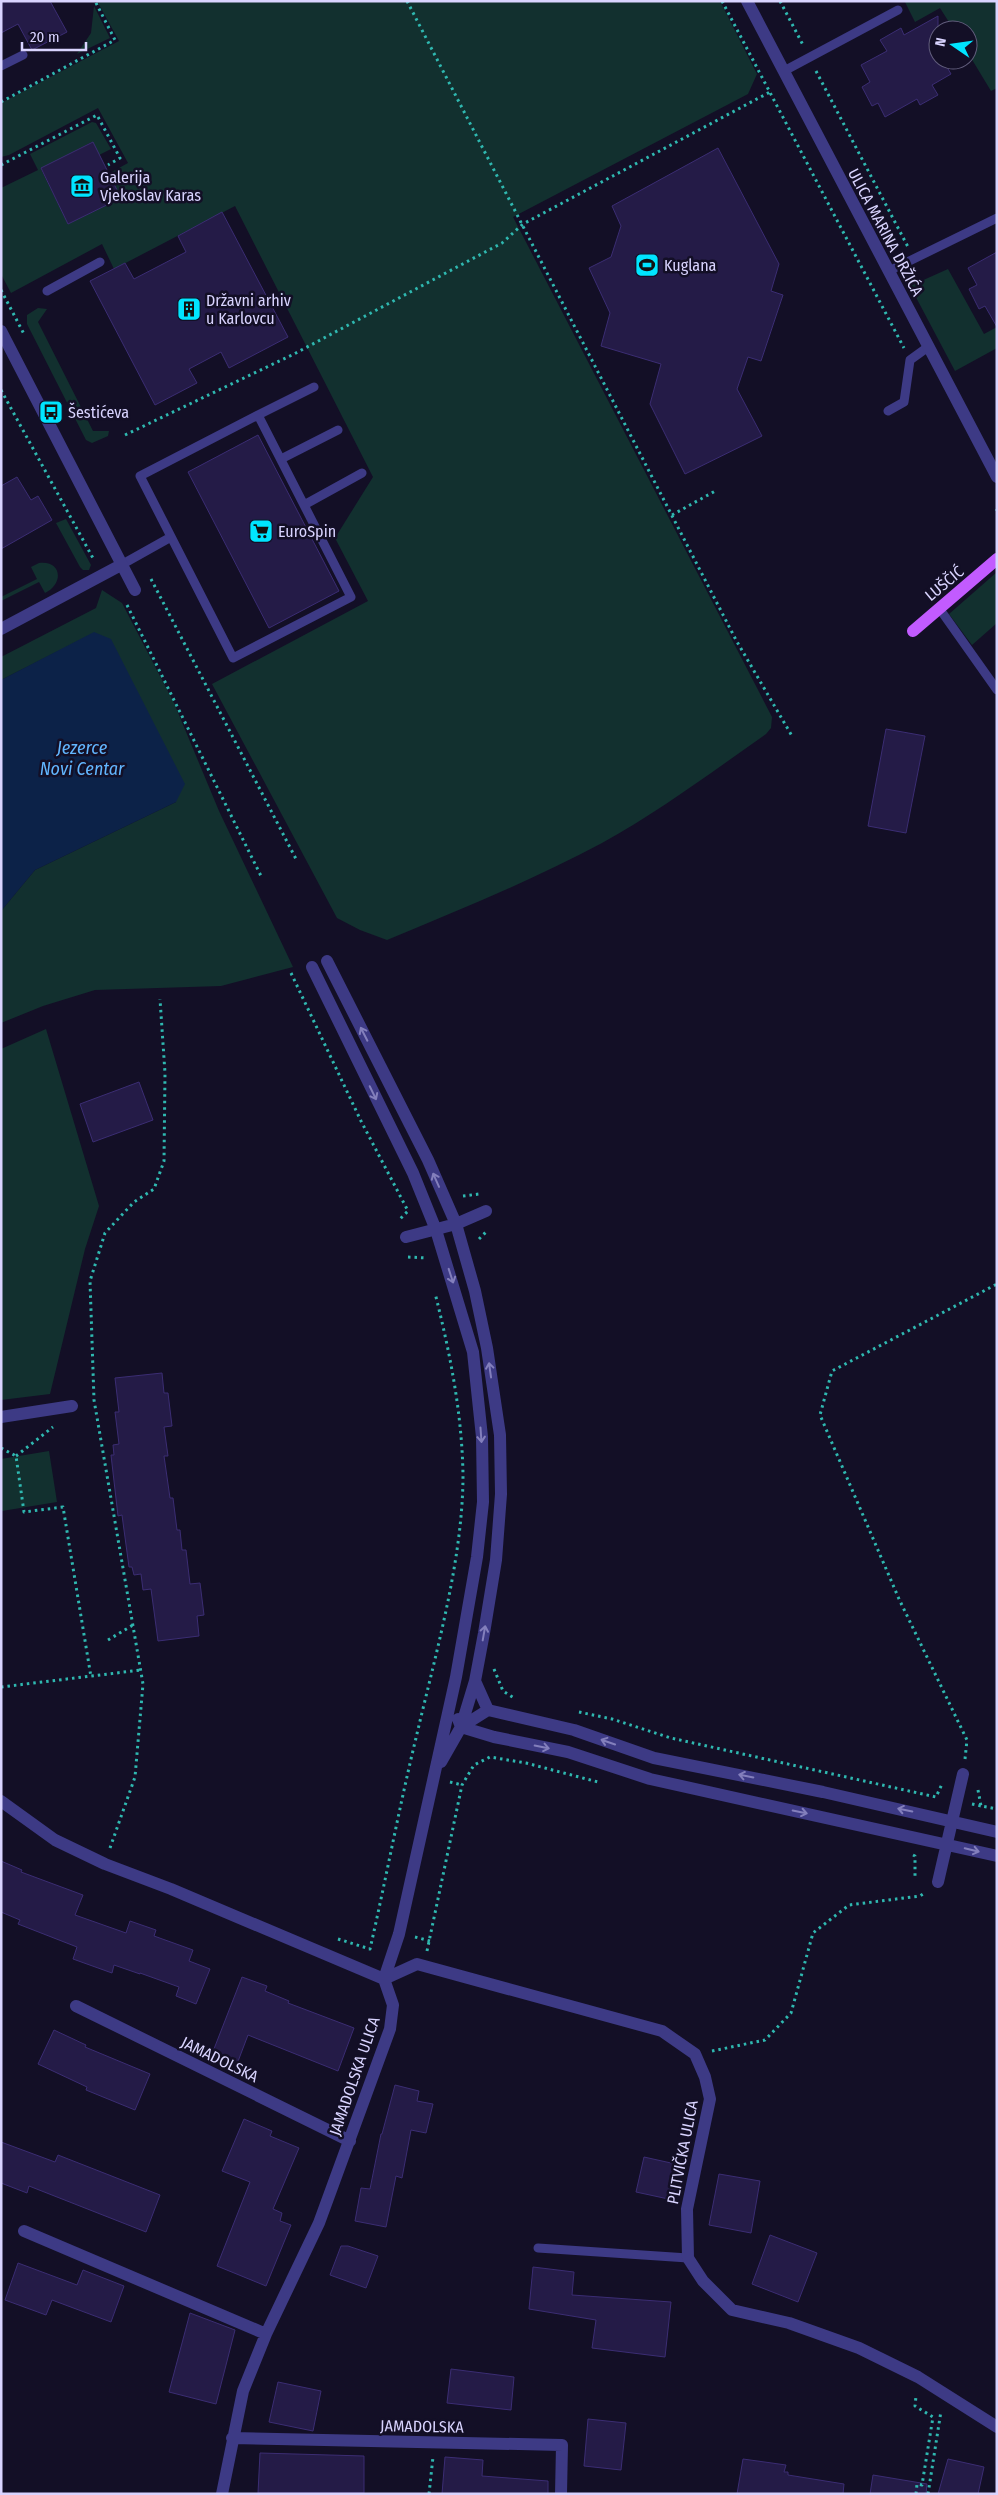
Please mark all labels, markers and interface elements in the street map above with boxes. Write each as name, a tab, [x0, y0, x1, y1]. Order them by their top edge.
scale bar	[22, 20, 86, 52]
north arrow	[928, 20, 978, 70]
text: 20 m	[30, 28, 60, 46]
text: N	[932, 36, 950, 48]
street label: ULICA MARINA DRŽIĆA	[844, 165, 928, 300]
place label: Galerija Vjekoslav Karas	[100, 168, 201, 205]
museum icon: Galerija Vjekoslav Karas	[69, 173, 95, 199]
sports icon: Kuglana	[634, 252, 660, 278]
place label: Kuglana	[664, 256, 717, 275]
place label: Državni arhiv u Karlovcu	[206, 291, 291, 328]
building icon: Državni arhiv u Karlovcu	[176, 296, 202, 322]
bus stop icon: Šestićeva	[38, 399, 64, 425]
place label: Šestićeva	[68, 402, 129, 422]
supermarket icon: EuroSpin	[248, 518, 274, 544]
place label: EuroSpin	[278, 522, 336, 541]
street label: LUŠČIĆ	[921, 561, 967, 605]
water label: Jezerce Novi Centar	[40, 737, 125, 780]
one-way arrow	[359, 1027, 368, 1042]
one-way arrow	[369, 1085, 379, 1100]
one-way arrow	[431, 1173, 441, 1188]
one-way arrow	[447, 1268, 457, 1284]
one-way arrow	[485, 1362, 495, 1378]
one-way arrow	[477, 1427, 486, 1443]
one-way arrow	[479, 1626, 489, 1642]
one-way arrow	[601, 1737, 617, 1746]
one-way arrow	[534, 1742, 550, 1752]
one-way arrow	[738, 1771, 754, 1781]
one-way arrow	[897, 1805, 913, 1814]
one-way arrow	[792, 1808, 808, 1817]
one-way arrow	[963, 1846, 979, 1855]
street label: JAMADOLSKA ULICA	[325, 2014, 384, 2138]
street label: JAMADOLSKA	[178, 2033, 262, 2087]
street label: PLITVIČKA ULICA	[662, 2098, 702, 2206]
street label: JAMADOLSKA	[380, 2416, 465, 2437]

